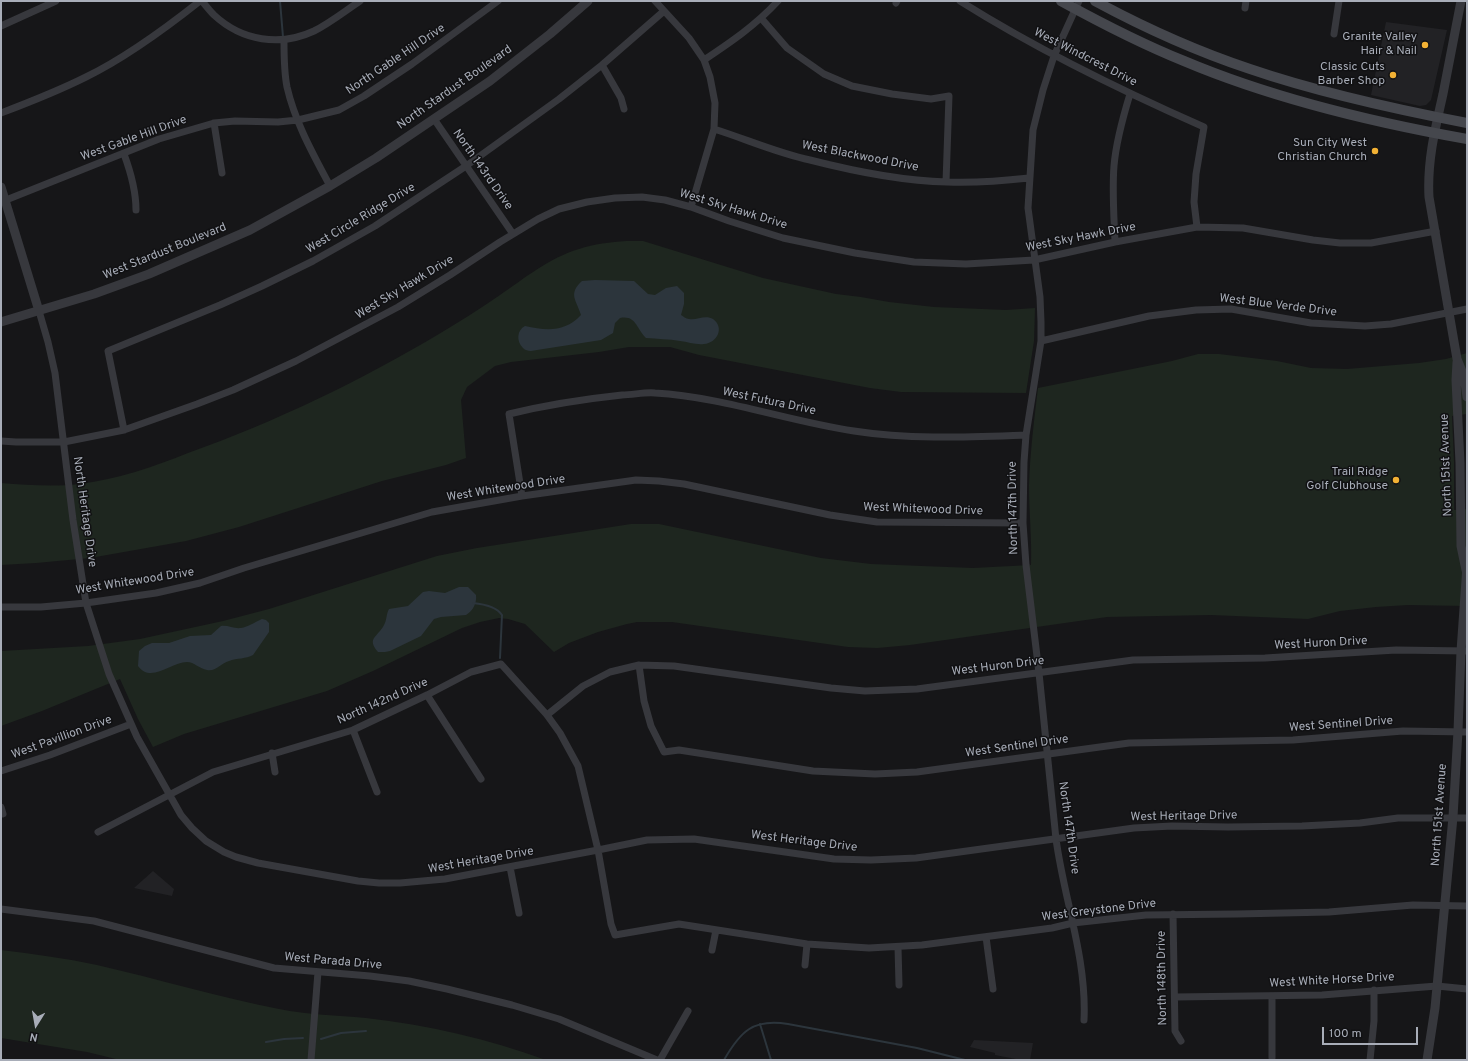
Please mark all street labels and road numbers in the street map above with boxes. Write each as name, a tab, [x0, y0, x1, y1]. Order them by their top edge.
street label: North Gable Hill Drive	[344, 21, 448, 99]
street label: West Windcrest Drive	[1031, 26, 1139, 90]
street label: North Stardust Boulevard	[395, 43, 515, 133]
street label: West Gable Hill Drive	[79, 113, 189, 165]
street label: North 143rd Drive	[449, 127, 515, 213]
street label: West Blackwood Drive	[800, 139, 920, 175]
street label: West Circle Ridge Drive	[304, 181, 418, 257]
street label: West Sky Hawk Drive	[677, 187, 789, 233]
street label: West Sky Hawk Drive	[1025, 220, 1137, 256]
street label: West Stardust Boulevard	[101, 221, 229, 283]
street label: West Sky Hawk Drive	[353, 253, 457, 323]
street label: West Blue Verde Drive	[1219, 292, 1337, 320]
street label: West Futura Drive	[721, 385, 817, 419]
street label: North 151st Avenue	[1438, 413, 1456, 517]
street label: North Heritage Drive	[69, 456, 99, 568]
street label: North 147th Drive	[1006, 461, 1022, 555]
street label: West Whitewood Drive	[446, 473, 566, 505]
street label: West Whitewood Drive	[863, 501, 983, 519]
street label: West Whitewood Drive	[75, 566, 195, 598]
street label: West Huron Drive	[1274, 634, 1368, 654]
street label: West Huron Drive	[951, 654, 1045, 680]
street label: North 142nd Drive	[335, 676, 431, 728]
street label: West Pavillion Drive	[10, 713, 114, 763]
street label: West Sentinel Drive	[1288, 714, 1394, 736]
street label: West Sentinel Drive	[964, 733, 1070, 761]
street label: North 151st Avenue	[1429, 763, 1451, 867]
street label: North 147th Drive	[1054, 781, 1082, 875]
street label: West Heritage Drive	[1130, 809, 1238, 825]
street label: West Heritage Drive	[750, 828, 858, 856]
street label: West Heritage Drive	[427, 845, 535, 877]
street label: West Greystone Drive	[1041, 897, 1157, 925]
street label: North 148th Drive	[1155, 930, 1171, 1026]
street label: West Parada Drive	[284, 951, 382, 973]
street label: West White Horse Drive	[1269, 971, 1395, 991]

